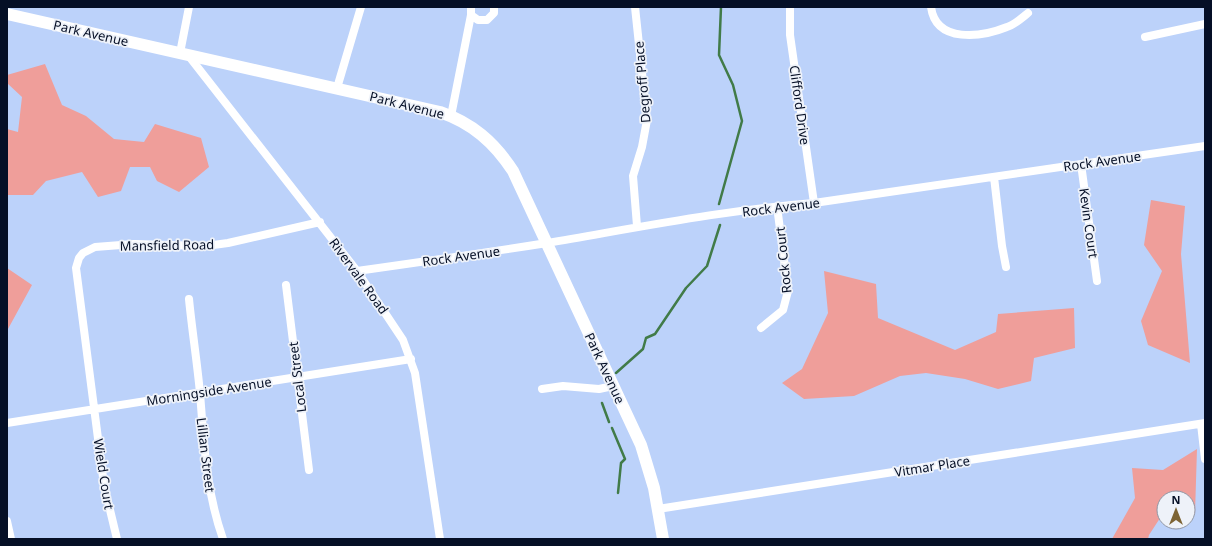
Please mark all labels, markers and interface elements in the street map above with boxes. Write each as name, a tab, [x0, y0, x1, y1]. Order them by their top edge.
street label: Park Avenue	[52, 16, 130, 50]
street label: Degroff Place	[629, 40, 655, 124]
street label: Clifford Drive	[785, 64, 815, 146]
street label: Park Avenue	[368, 87, 446, 123]
street label: Rock Avenue	[1062, 147, 1142, 175]
street label: Kevin Court	[1075, 187, 1103, 260]
street label: Rock Avenue	[741, 193, 821, 221]
street label: Rock Court	[771, 226, 795, 294]
street label: Rivervale Road	[325, 234, 393, 318]
street label: Mansfield Road	[120, 235, 214, 255]
street label: Rock Avenue	[421, 242, 501, 270]
street label: Park Avenue	[581, 330, 629, 406]
street label: Local Street	[284, 340, 310, 413]
street label: Morningside Avenue	[145, 372, 273, 410]
street label: Lillian Street	[192, 417, 220, 494]
street label: Wield Court	[90, 437, 119, 511]
street label: Vitmar Place	[893, 451, 971, 481]
north arrow	[1156, 490, 1196, 530]
text: N	[1172, 492, 1180, 507]

